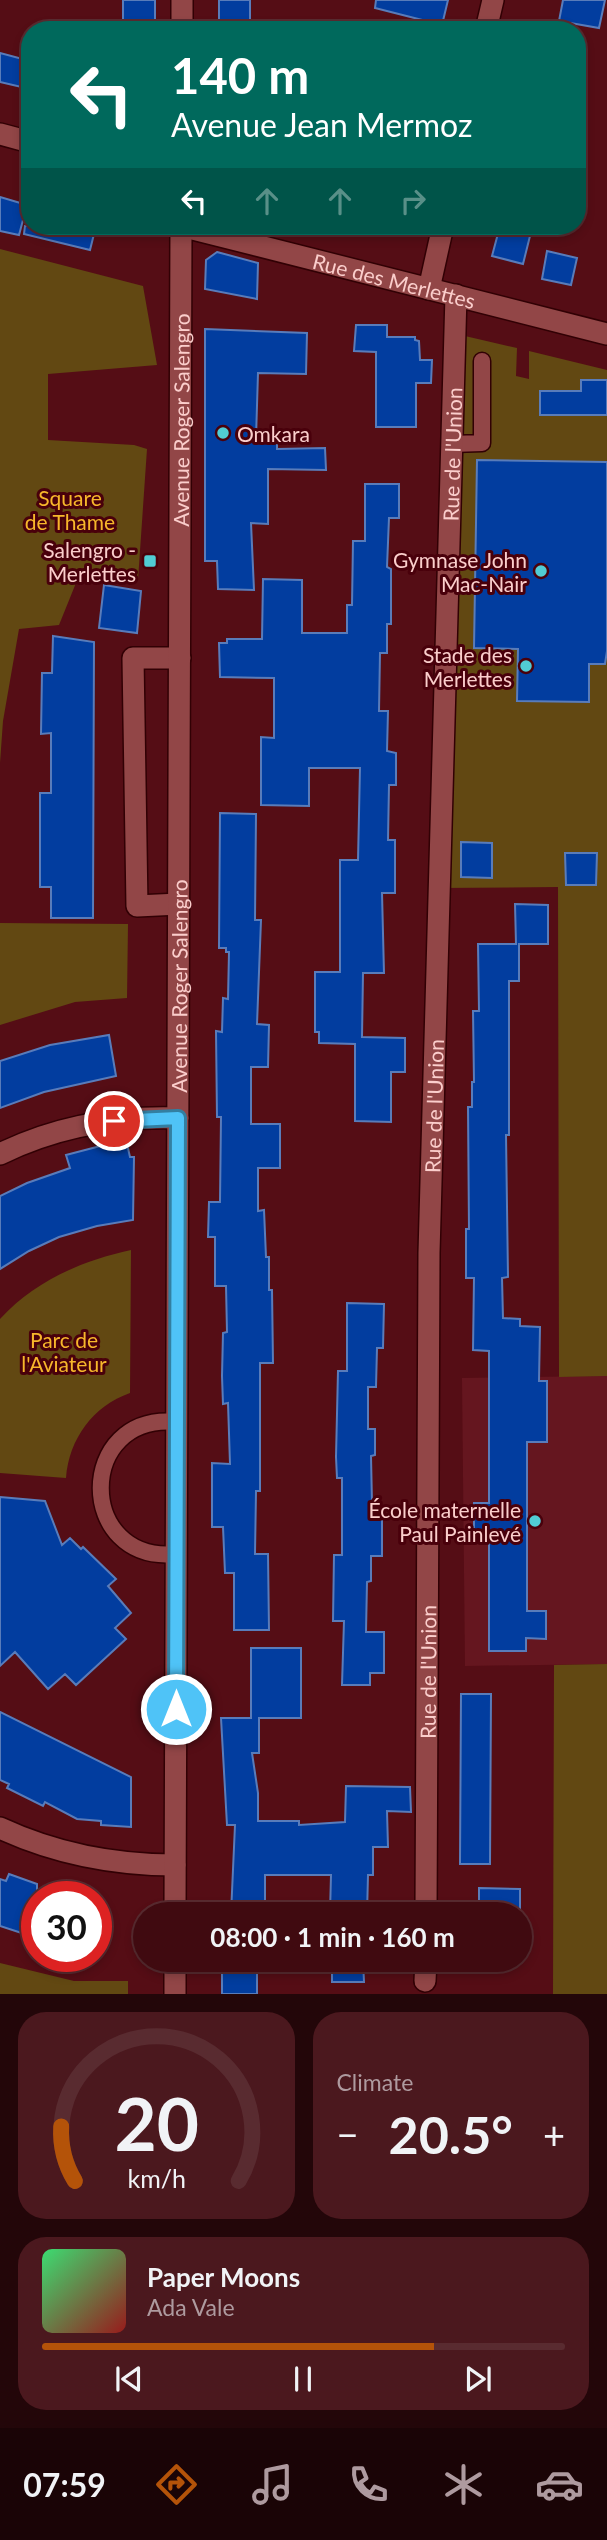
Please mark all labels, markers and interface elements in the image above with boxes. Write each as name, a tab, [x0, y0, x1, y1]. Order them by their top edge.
text: 140 m	[171, 46, 309, 104]
icon: left	[56, 49, 147, 140]
text: Avenue Jean Mermoz	[171, 105, 472, 144]
icon: left	[175, 182, 213, 220]
icon: ahead	[248, 182, 286, 220]
icon: ahead	[321, 182, 359, 220]
icon: right	[394, 182, 432, 220]
street label: Rue des Merlettes	[310, 247, 478, 313]
street label: Avenue Roger Salengro	[167, 313, 193, 527]
street label: Rue de l'Union	[437, 387, 466, 522]
place label: Omkara	[237, 421, 310, 446]
marker: Omkara	[215, 425, 231, 441]
park label: Square de Thame	[25, 485, 115, 534]
place label: Salengro - Merlettes	[43, 537, 136, 586]
place label: Gymnase John Mac-Nair	[393, 547, 527, 596]
marker: Salengro - Merlettes	[142, 553, 158, 569]
marker: Gymnase John Mac-Nair	[533, 563, 549, 579]
place label: Stade des Merlettes	[423, 642, 512, 691]
marker: Stade des Merlettes	[518, 658, 534, 674]
street label: Avenue Roger Salengro	[165, 879, 191, 1093]
street label: Rue de l'Union	[419, 1039, 448, 1173]
pin	[84, 1091, 144, 1151]
icon: arrive	[95, 1102, 133, 1140]
park label: Parc de l'Aviateur	[21, 1327, 107, 1376]
place label: École maternelle Paul Painlevé	[369, 1497, 521, 1546]
marker: École maternelle Paul Painlevé	[527, 1513, 543, 1529]
street label: Rue de l'Union	[414, 1605, 440, 1739]
position arrow	[139, 1672, 213, 1746]
speed limit sign: 30	[21, 1881, 112, 1972]
text: 08:00 · 1 min · 160 m	[210, 1921, 455, 1953]
text: Climate	[337, 2068, 413, 2096]
text: 20	[114, 2080, 198, 2168]
text: 20.5°	[389, 2103, 513, 2165]
text: −	[337, 2111, 359, 2157]
text: +	[543, 2111, 565, 2157]
text: km/h	[127, 2163, 186, 2193]
text: Paper Moons	[147, 2261, 300, 2293]
text: Ada Vale	[147, 2293, 235, 2321]
icon: previous	[110, 2360, 148, 2398]
icon: pause	[284, 2360, 322, 2398]
icon: next	[459, 2360, 497, 2398]
icon: directions	[152, 2460, 201, 2509]
icon: music	[248, 2460, 297, 2509]
icon: phone	[344, 2460, 393, 2509]
icon: climate	[439, 2460, 488, 2509]
icon: car	[535, 2460, 584, 2509]
text: 07:59	[23, 2465, 106, 2504]

